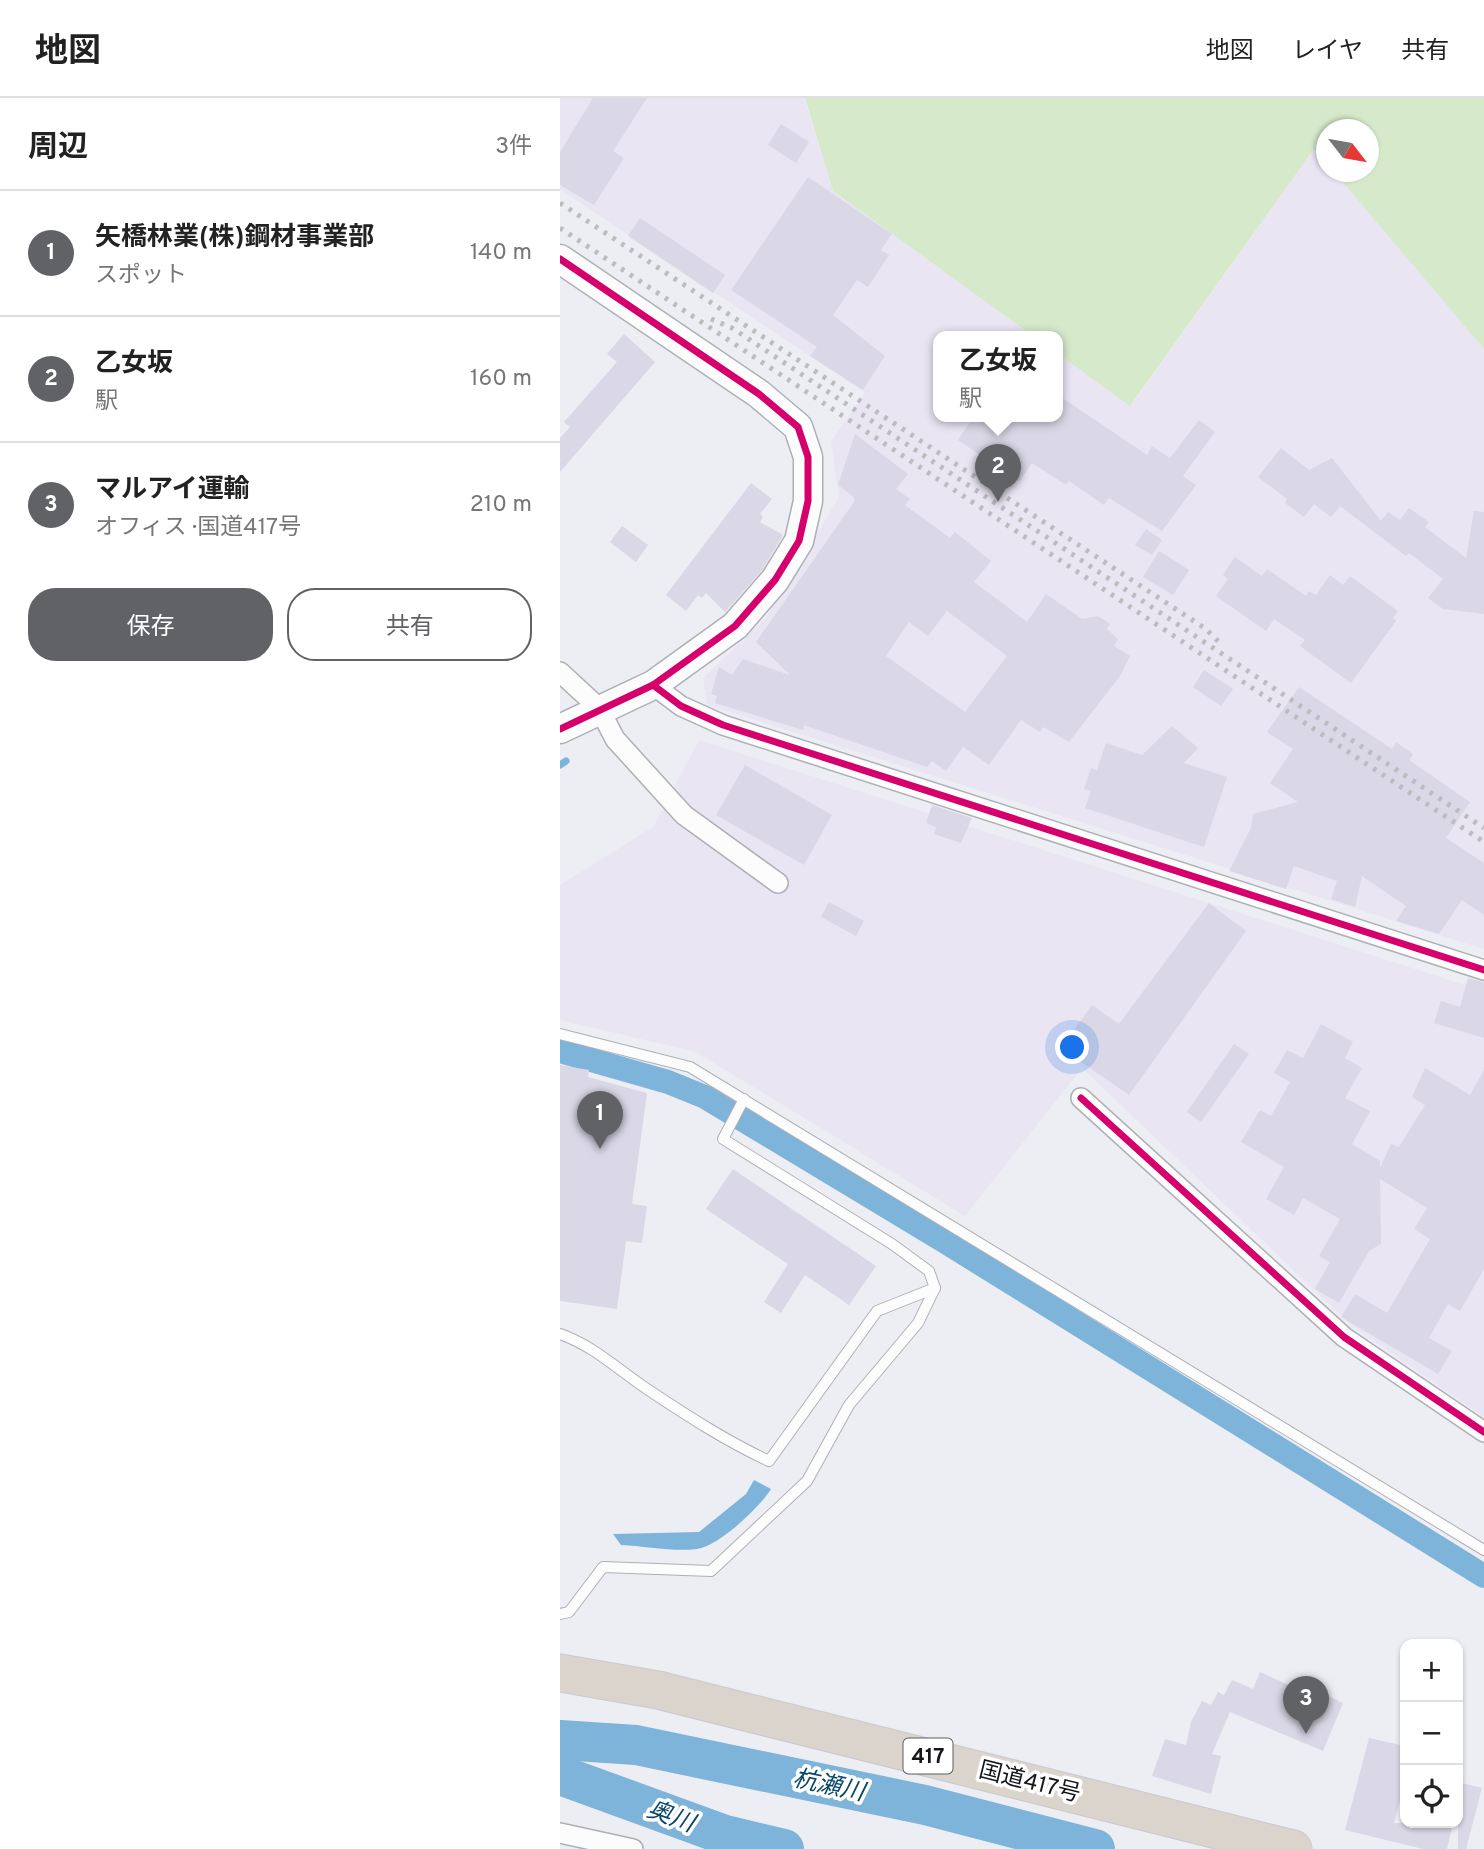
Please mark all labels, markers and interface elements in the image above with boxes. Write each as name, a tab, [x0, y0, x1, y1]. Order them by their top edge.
text: 地図	[35, 32, 101, 74]
text: 地図	[1206, 37, 1254, 67]
text: レイヤ	[1292, 37, 1363, 67]
text: 共有	[1401, 37, 1449, 67]
north arrow	[1316, 119, 1379, 182]
text: 周辺	[28, 130, 88, 167]
text: 3件	[495, 133, 532, 162]
text: 矢橋林業(株)鋼材事業部	[95, 222, 374, 255]
text: 1	[46, 239, 56, 268]
text: 140 m	[470, 239, 532, 268]
text: スポット	[95, 262, 187, 291]
popup	[933, 331, 1063, 422]
text: 乙女坂	[959, 346, 1037, 379]
text: 乙女坂	[95, 348, 173, 381]
text: 2	[44, 365, 58, 394]
text: 160 m	[470, 365, 532, 394]
text: 駅	[959, 386, 982, 415]
text: 駅	[95, 388, 118, 417]
pin: 2	[975, 444, 1021, 502]
text: マルアイ運輸	[95, 474, 250, 507]
text: 3	[44, 491, 58, 520]
text: 210 m	[470, 491, 532, 520]
text: オフィス · 国道417号	[95, 514, 301, 543]
button: 保存	[28, 588, 273, 661]
button: 共有	[287, 588, 532, 661]
your location	[1055, 1030, 1089, 1064]
pin: 1	[577, 1091, 623, 1149]
map controls	[1400, 1639, 1463, 1828]
button: +	[1400, 1639, 1463, 1702]
pin: 3	[1283, 1676, 1329, 1734]
button: −	[1400, 1702, 1463, 1765]
road number: 417	[904, 1738, 952, 1774]
street label: 国道417号	[976, 1757, 1083, 1810]
water label: 杭瀬川	[790, 1765, 870, 1810]
button: locate	[1400, 1765, 1463, 1828]
water label: 奥川	[643, 1796, 701, 1841]

